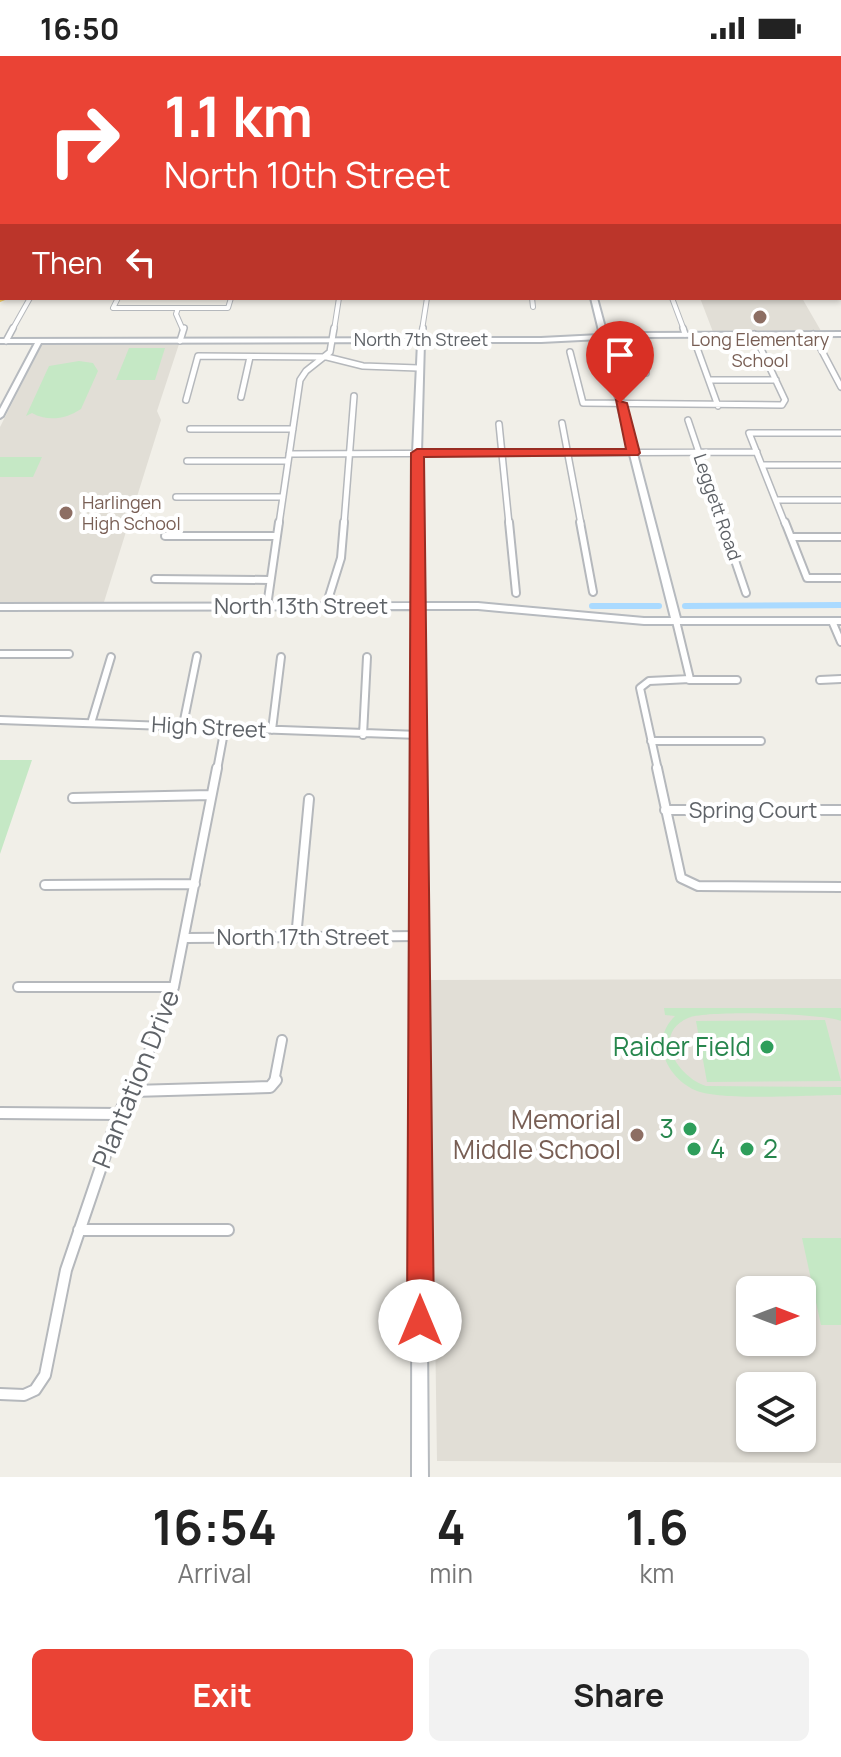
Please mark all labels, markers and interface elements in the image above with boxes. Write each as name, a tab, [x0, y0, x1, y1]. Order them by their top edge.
text: 16:50	[40, 8, 119, 49]
text: 1.1 km	[164, 77, 313, 154]
icon: right	[32, 88, 136, 192]
text: North 10th Street	[164, 150, 451, 199]
icon: left	[119, 240, 163, 284]
text: Then	[32, 242, 103, 283]
marker: Long Elementary School	[751, 308, 769, 326]
pin	[586, 321, 654, 403]
street label: North 7th Street	[354, 327, 488, 351]
place label: Long Elementary School	[691, 327, 830, 372]
icon: arrive	[598, 333, 642, 377]
street label: Leggett Road	[689, 450, 747, 563]
place label: Harlingen High School	[82, 490, 181, 535]
marker: Harlingen High School	[57, 504, 75, 522]
street label: North 13th Street	[214, 591, 388, 621]
street label: High Street	[151, 709, 268, 745]
street label: Spring Court	[689, 795, 818, 825]
street label: North 17th Street	[217, 922, 390, 952]
street label: Plantation Drive	[83, 984, 187, 1173]
place label: Raider Field	[613, 1028, 751, 1064]
marker: Raider Field	[758, 1038, 776, 1056]
place label: Memorial Middle School	[453, 1101, 621, 1167]
place label: 3	[660, 1110, 674, 1146]
marker: 3	[681, 1120, 699, 1138]
marker: Memorial Middle School	[628, 1126, 646, 1144]
place label: 4	[710, 1130, 725, 1166]
place label: 2	[763, 1130, 778, 1166]
marker: 4	[685, 1140, 703, 1158]
marker: 2	[738, 1140, 756, 1158]
north arrow	[736, 1276, 816, 1356]
map controls	[736, 1276, 816, 1452]
position arrow	[378, 1279, 462, 1363]
button: layers	[736, 1372, 816, 1452]
text: 16:54	[152, 1494, 277, 1559]
text: 4	[436, 1494, 466, 1559]
text: 1.6	[625, 1494, 689, 1559]
text: Arrival	[178, 1555, 252, 1591]
text: min	[429, 1555, 473, 1591]
text: km	[639, 1555, 674, 1591]
button: Exit	[32, 1649, 413, 1741]
button: Share	[429, 1649, 809, 1741]

